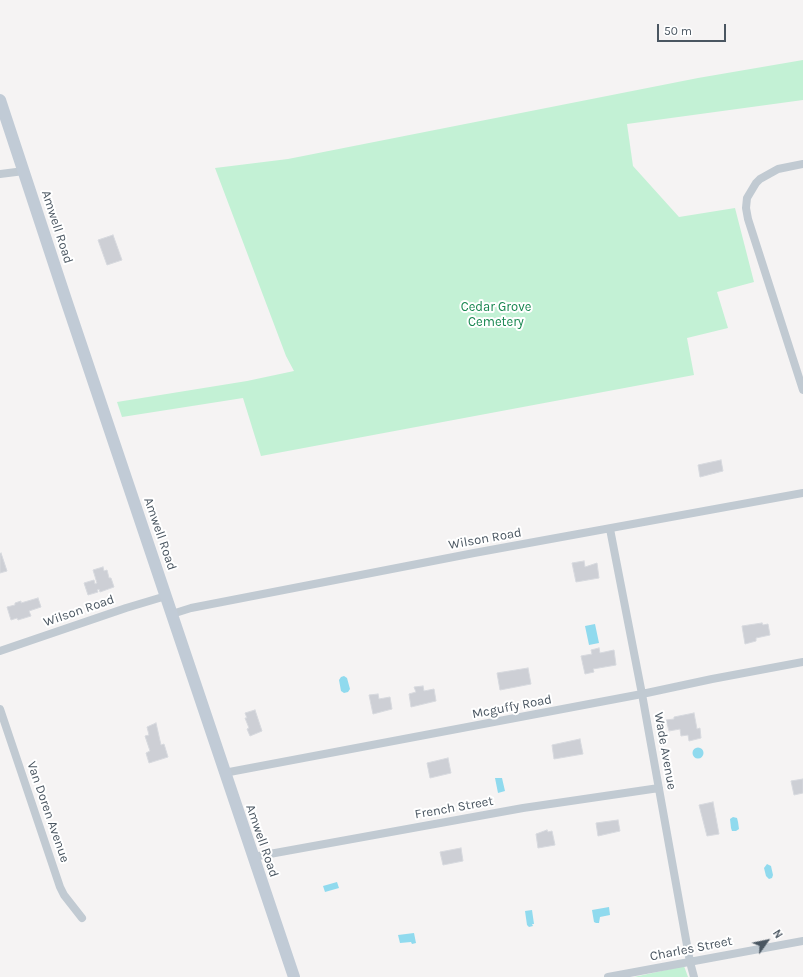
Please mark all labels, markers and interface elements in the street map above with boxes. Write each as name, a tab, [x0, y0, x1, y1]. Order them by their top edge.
scale bar	[659, 16, 728, 42]
text: 50 m	[664, 24, 692, 38]
street label: Amwell Road	[38, 188, 76, 266]
park label: Cedar Grove Cemetery	[461, 299, 531, 330]
street label: Amwell Road	[140, 496, 180, 572]
street label: Wilson Road	[447, 525, 523, 553]
street label: Wilson Road	[42, 592, 116, 630]
street label: Mcguffy Road	[471, 692, 553, 722]
street label: Wade Avenue	[650, 711, 680, 791]
street label: Van Doren Avenue	[23, 759, 73, 865]
street label: French Street	[414, 793, 494, 823]
street label: Amwell Road	[242, 803, 282, 879]
north arrow	[747, 921, 787, 961]
text: N	[770, 927, 785, 941]
street label: Charles Street	[648, 933, 734, 965]

